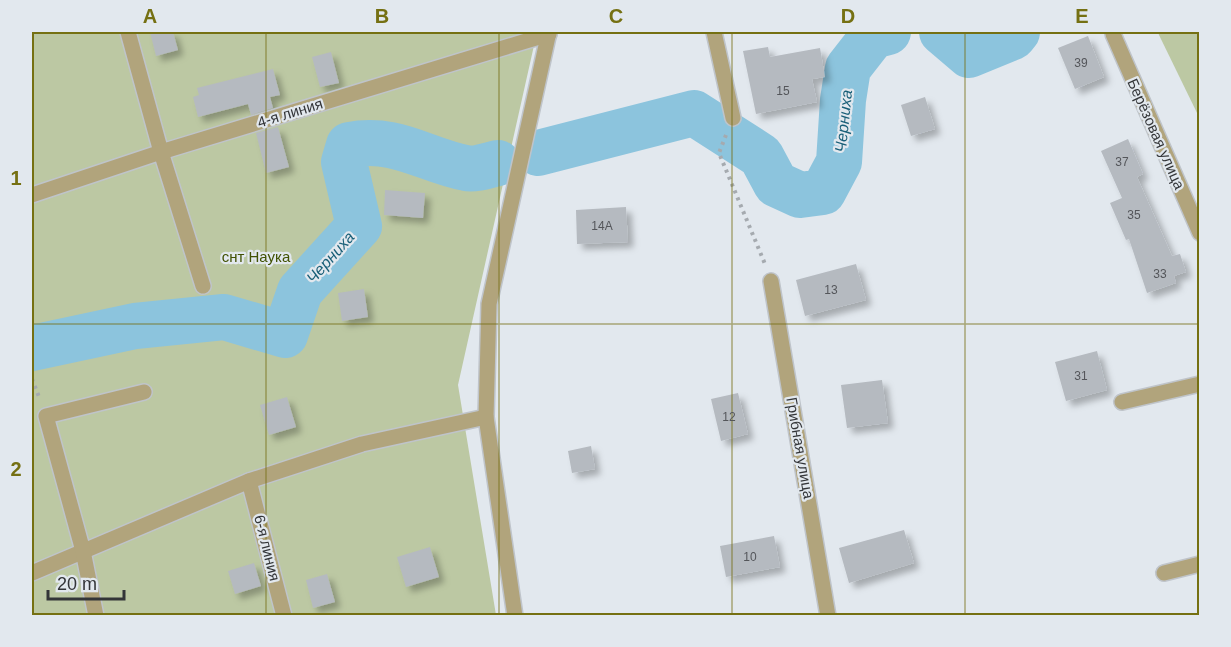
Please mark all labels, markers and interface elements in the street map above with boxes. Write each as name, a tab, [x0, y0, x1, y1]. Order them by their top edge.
text: A	[143, 5, 157, 27]
text: B	[375, 5, 389, 27]
text: C	[609, 5, 623, 27]
text: D	[841, 5, 855, 27]
text: E	[1075, 5, 1089, 27]
house number: 39	[1074, 56, 1088, 70]
street label: Берёзовая улица	[1124, 76, 1189, 192]
house number: 15	[776, 84, 790, 98]
water label: Черниха	[832, 89, 855, 153]
street label: 4-я линия	[255, 95, 325, 131]
house number: 37	[1115, 155, 1129, 169]
text: 1	[10, 167, 22, 189]
house number: 35	[1127, 208, 1141, 222]
house number: 14А	[591, 219, 613, 233]
water label: Черниха	[303, 228, 358, 286]
park label: снт Наука	[222, 248, 291, 265]
house number: 33	[1153, 267, 1167, 281]
house number: 13	[824, 283, 838, 297]
house number: 31	[1074, 369, 1088, 383]
street label: Грибная улица	[783, 396, 818, 501]
house number: 12	[722, 410, 736, 424]
text: 2	[10, 458, 22, 480]
street label: 6-я линия	[251, 513, 284, 583]
house number: 10	[743, 550, 757, 564]
scale bar	[48, 563, 124, 601]
text: 20 m	[57, 574, 97, 594]

